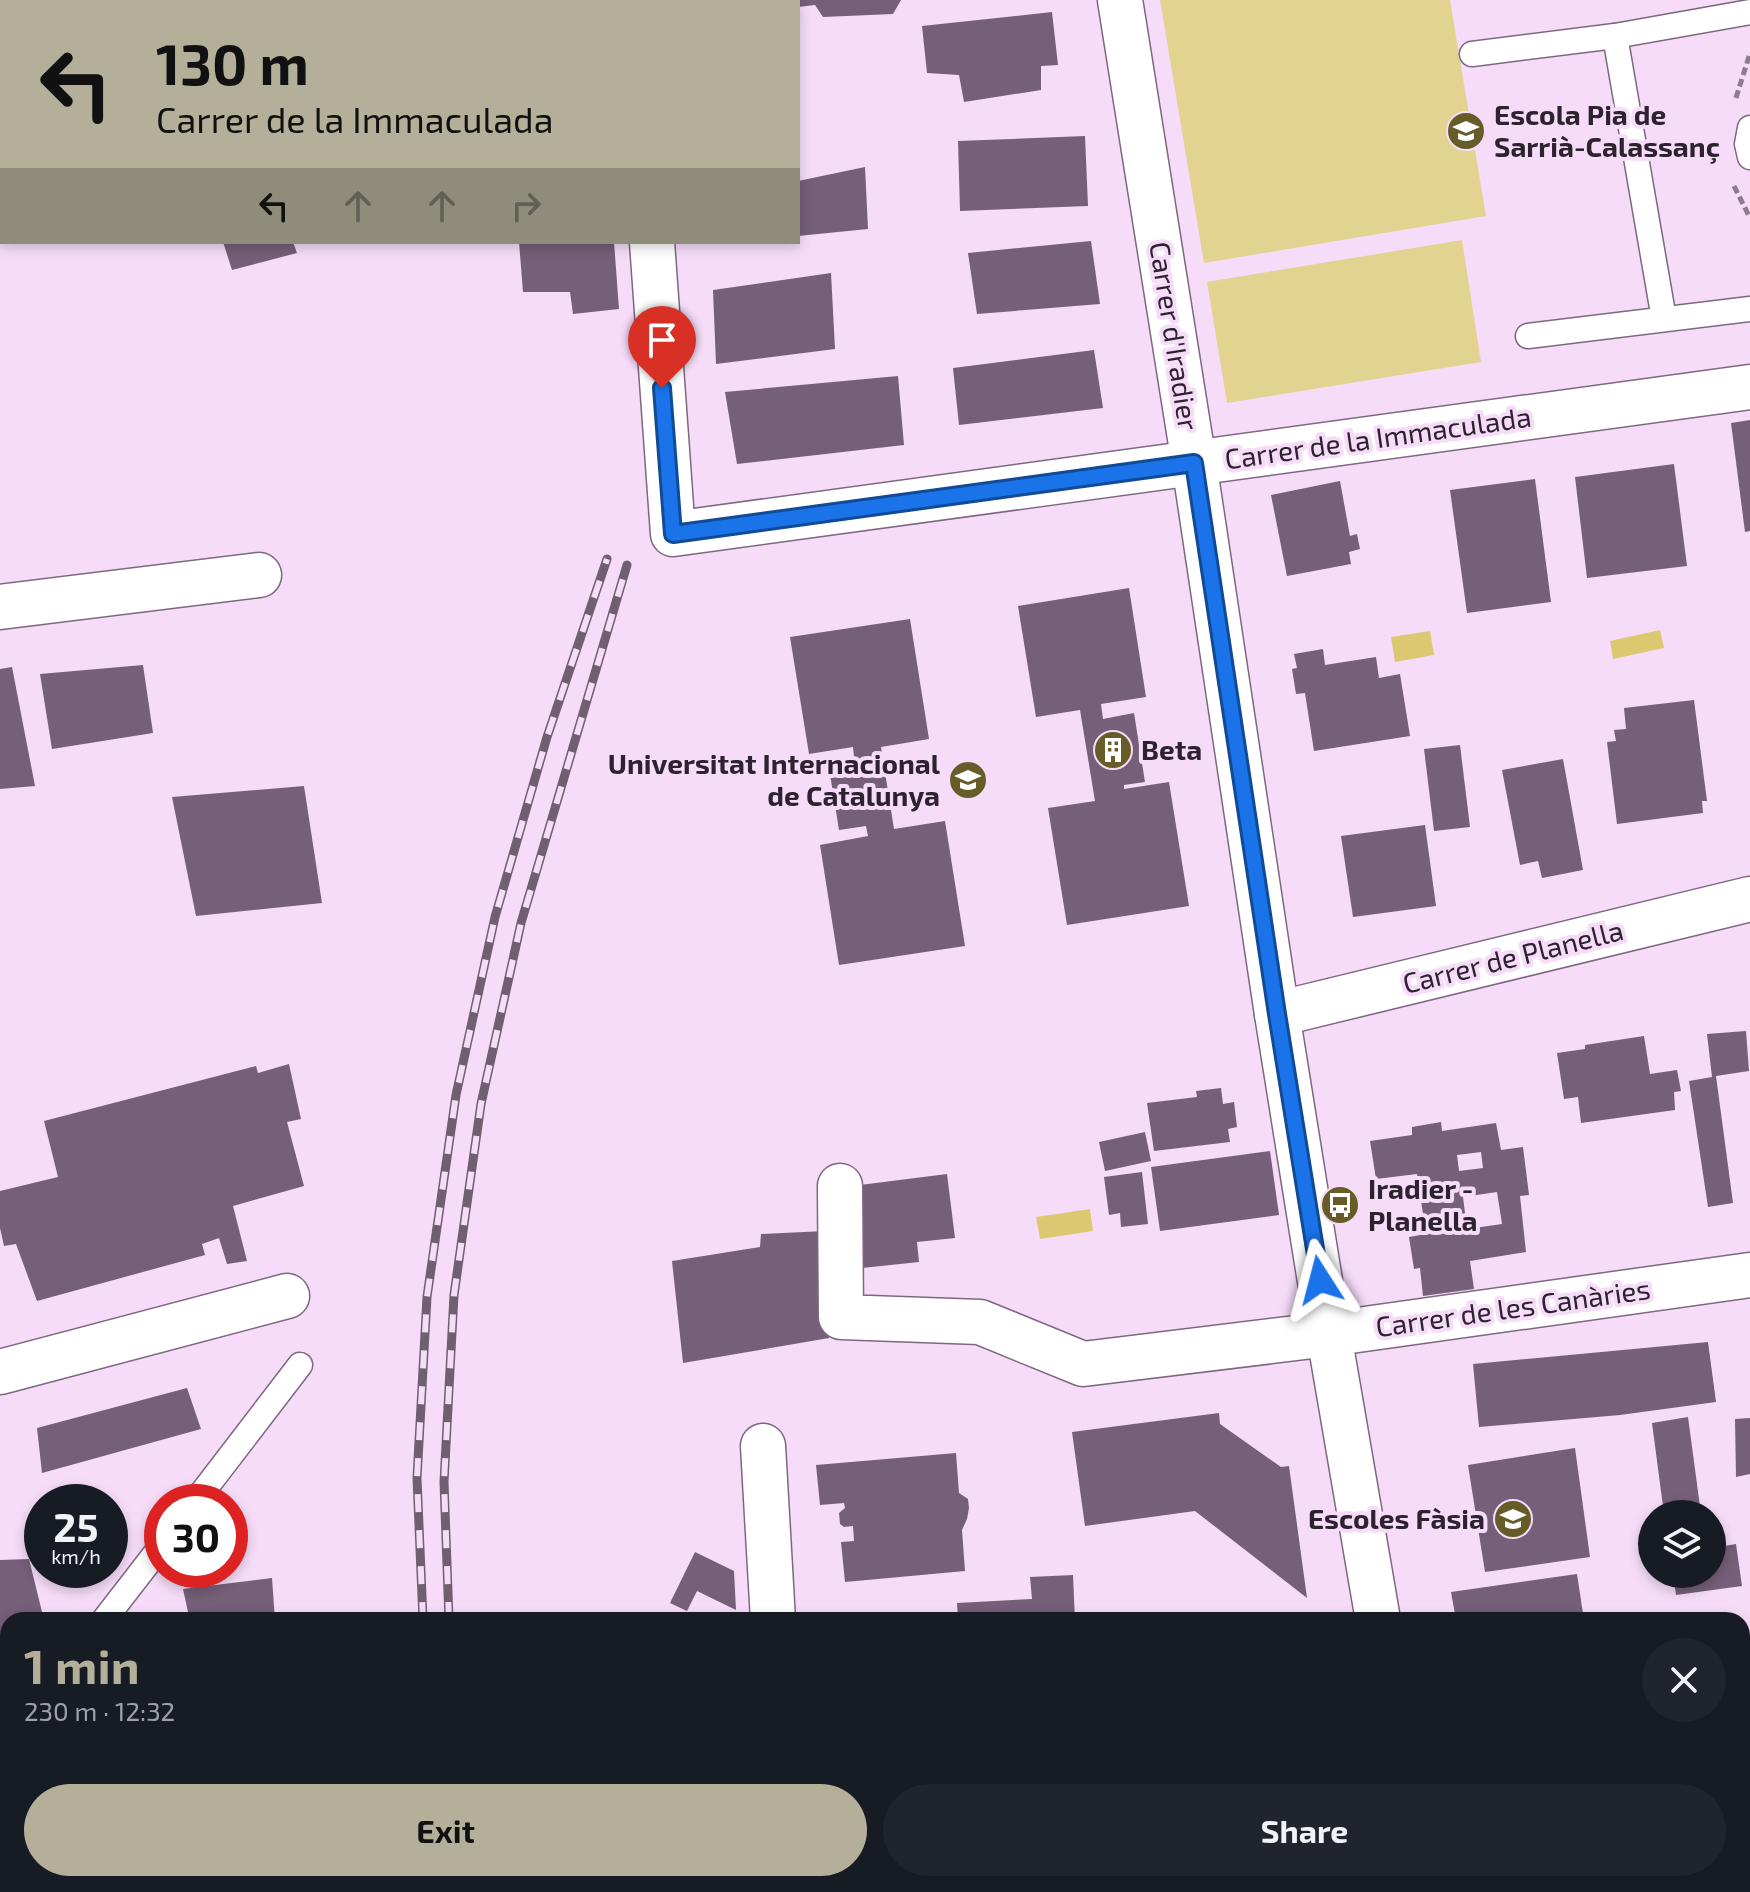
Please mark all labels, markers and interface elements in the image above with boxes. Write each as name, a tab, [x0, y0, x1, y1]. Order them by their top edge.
text: 130 m	[156, 29, 309, 96]
icon: left	[24, 32, 128, 136]
text: Carrer de la Immaculada	[156, 97, 553, 140]
place label: Escola Pia de Sarrià-Calassanç	[1494, 97, 1720, 164]
school or university icon: Escola Pia de Sarrià-Calassanç	[1445, 110, 1487, 152]
icon: left	[252, 184, 296, 228]
icon: ahead	[336, 184, 380, 228]
icon: ahead	[420, 184, 464, 228]
icon: right	[504, 184, 548, 228]
street label: Carrer d'Iradier	[1143, 239, 1207, 433]
pin	[628, 306, 696, 388]
icon: arrive	[640, 318, 684, 362]
street label: Carrer de la Immaculada	[1222, 399, 1533, 475]
building icon: Beta	[1092, 729, 1134, 771]
place label: Beta	[1141, 732, 1202, 766]
place label: Universitat Internacional de Catalunya	[608, 746, 941, 812]
school or university icon: Universitat Internacional de Catalunya	[947, 759, 989, 801]
street label: Carrer de Planella	[1399, 912, 1627, 1000]
place label: Iradier - Planella	[1368, 1171, 1477, 1237]
bus stop icon: Iradier - Planella	[1319, 1184, 1361, 1226]
position arrow	[1278, 1238, 1362, 1322]
street label: Carrer de les Canàries	[1373, 1271, 1652, 1343]
speed limit sign: 30	[144, 1484, 248, 1588]
school or university icon: Escoles Fàsia	[1492, 1498, 1534, 1540]
map controls	[1638, 1500, 1726, 1588]
button: layers	[1638, 1500, 1726, 1588]
place label: Escoles Fàsia	[1308, 1501, 1485, 1535]
text: 25	[53, 1502, 99, 1550]
text: km/h	[51, 1544, 101, 1568]
text: 1 min	[24, 1636, 140, 1694]
button: close	[1642, 1638, 1726, 1722]
text: 230 m · 12:32	[24, 1695, 175, 1726]
button: Exit	[24, 1784, 867, 1876]
button: Share	[883, 1784, 1726, 1876]

